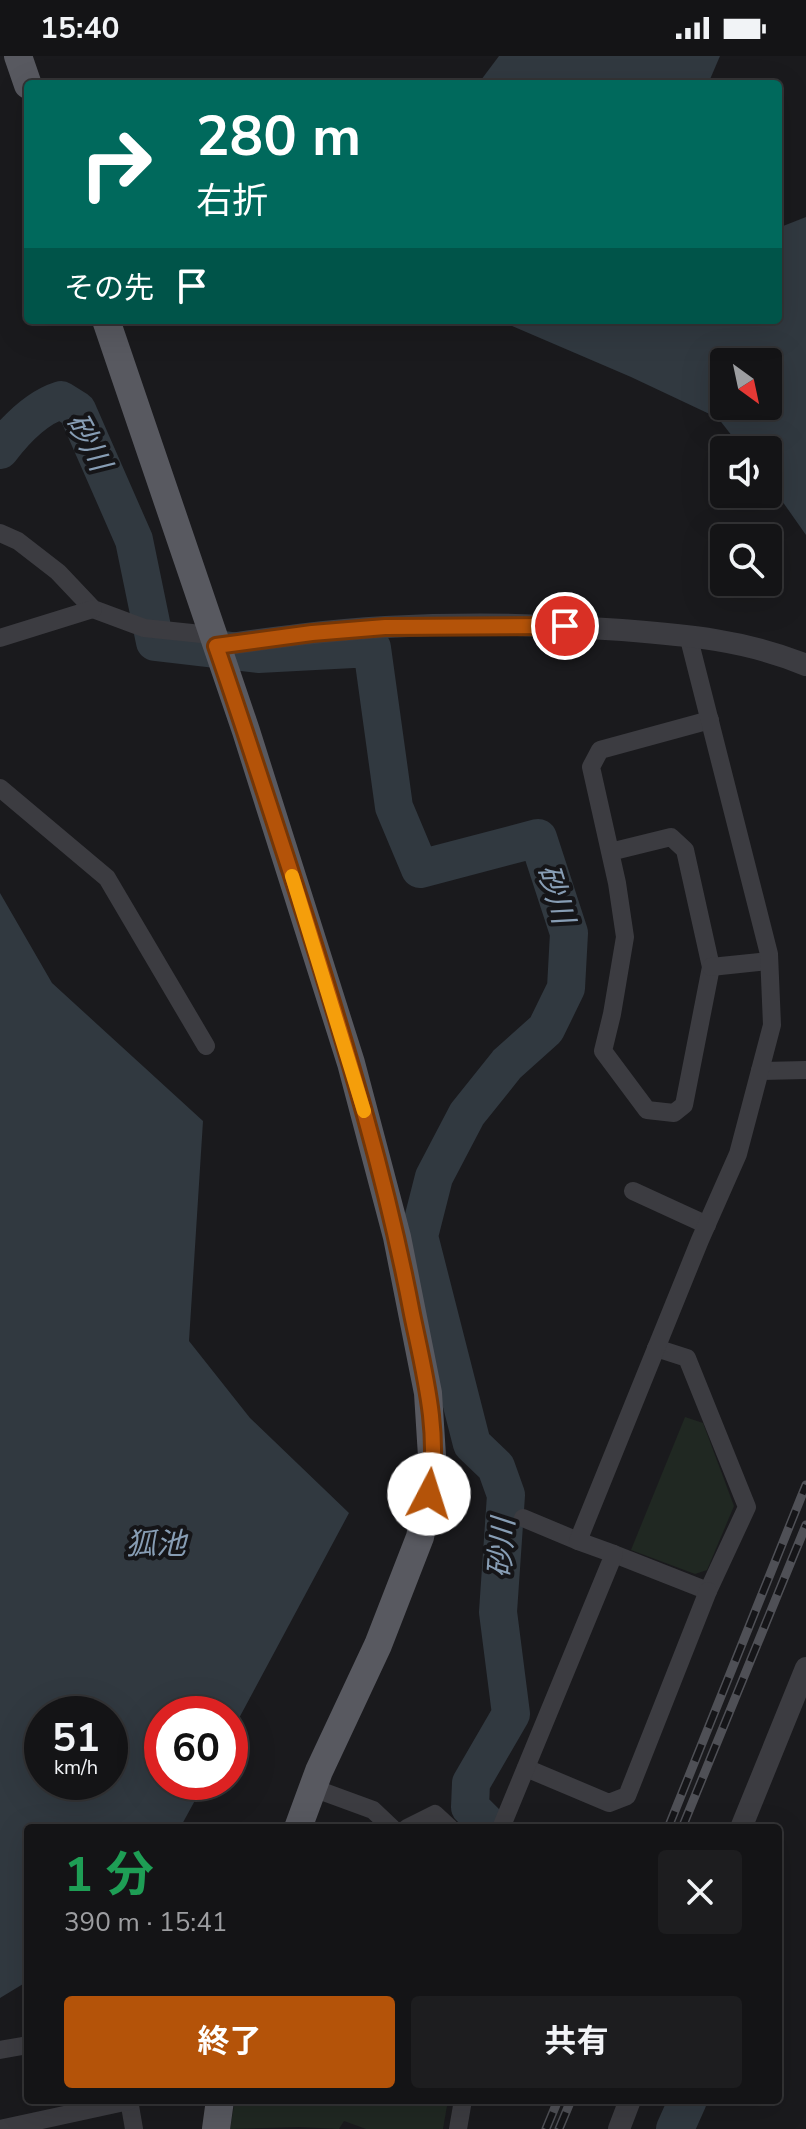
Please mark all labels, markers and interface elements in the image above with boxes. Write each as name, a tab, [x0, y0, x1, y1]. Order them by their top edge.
text: 15:40	[40, 8, 119, 49]
text: 280 m	[196, 98, 361, 175]
icon: right	[64, 112, 168, 216]
text: 右折	[196, 177, 268, 226]
icon: arrive	[170, 264, 214, 308]
text: その先	[64, 268, 154, 309]
north arrow	[710, 348, 782, 420]
map controls	[710, 348, 782, 596]
water label: 砂川	[56, 406, 122, 481]
button: sound	[710, 436, 782, 508]
button: search	[710, 524, 782, 596]
pin	[531, 592, 599, 660]
icon: arrive	[543, 604, 587, 648]
water label: 砂川	[527, 859, 584, 932]
position arrow	[387, 1452, 471, 1536]
water label: 砂川	[479, 1514, 525, 1579]
water label: 狐池	[126, 1524, 189, 1565]
speed limit sign: 60	[144, 1696, 248, 1800]
text: 51	[52, 1711, 100, 1765]
text: km/h	[54, 1754, 98, 1781]
text: 1 分	[64, 1842, 154, 1908]
button: close	[658, 1850, 742, 1934]
text: 390 m · 15:41	[64, 1905, 227, 1940]
button: 終了	[64, 1996, 395, 2088]
button: 共有	[411, 1996, 742, 2088]

